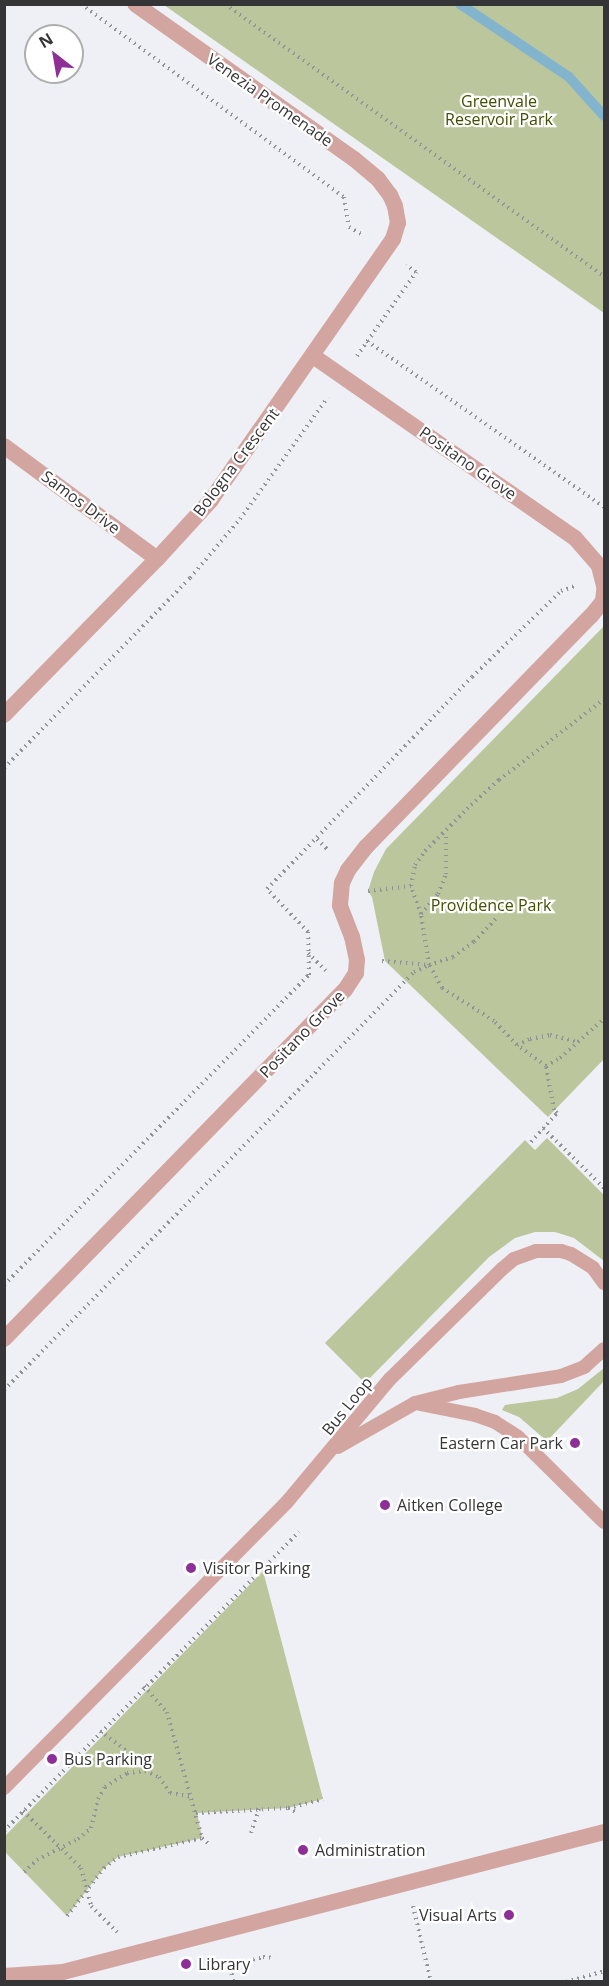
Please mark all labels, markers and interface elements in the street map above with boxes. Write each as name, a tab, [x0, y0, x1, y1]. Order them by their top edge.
north arrow	[24, 24, 84, 84]
text: N	[35, 28, 57, 53]
street label: Venezia Promenade	[203, 49, 337, 151]
park label: Greenvale Reservoir Park	[445, 91, 553, 129]
street label: Bologna Crescent	[189, 404, 283, 520]
street label: Positano Grove	[416, 422, 520, 504]
street label: Samos Drive	[38, 466, 124, 538]
park label: Providence Park	[431, 895, 551, 915]
street label: Positano Grove	[256, 986, 348, 1082]
street label: Bus Loop	[318, 1373, 376, 1439]
place label: Eastern Car Park	[439, 1433, 563, 1453]
marker: Eastern Car Park	[568, 1436, 582, 1450]
place label: Aitken College	[397, 1495, 503, 1515]
marker: Aitken College	[378, 1498, 392, 1512]
place label: Visitor Parking	[203, 1558, 310, 1578]
marker: Visitor Parking	[184, 1561, 198, 1575]
place label: Bus Parking	[64, 1749, 152, 1769]
marker: Bus Parking	[45, 1752, 59, 1766]
place label: Administration	[315, 1840, 426, 1860]
marker: Administration	[296, 1843, 310, 1857]
place label: Visual Arts	[419, 1905, 497, 1925]
marker: Visual Arts	[502, 1908, 516, 1922]
place label: Library	[198, 1954, 250, 1974]
marker: Library	[179, 1957, 193, 1971]

